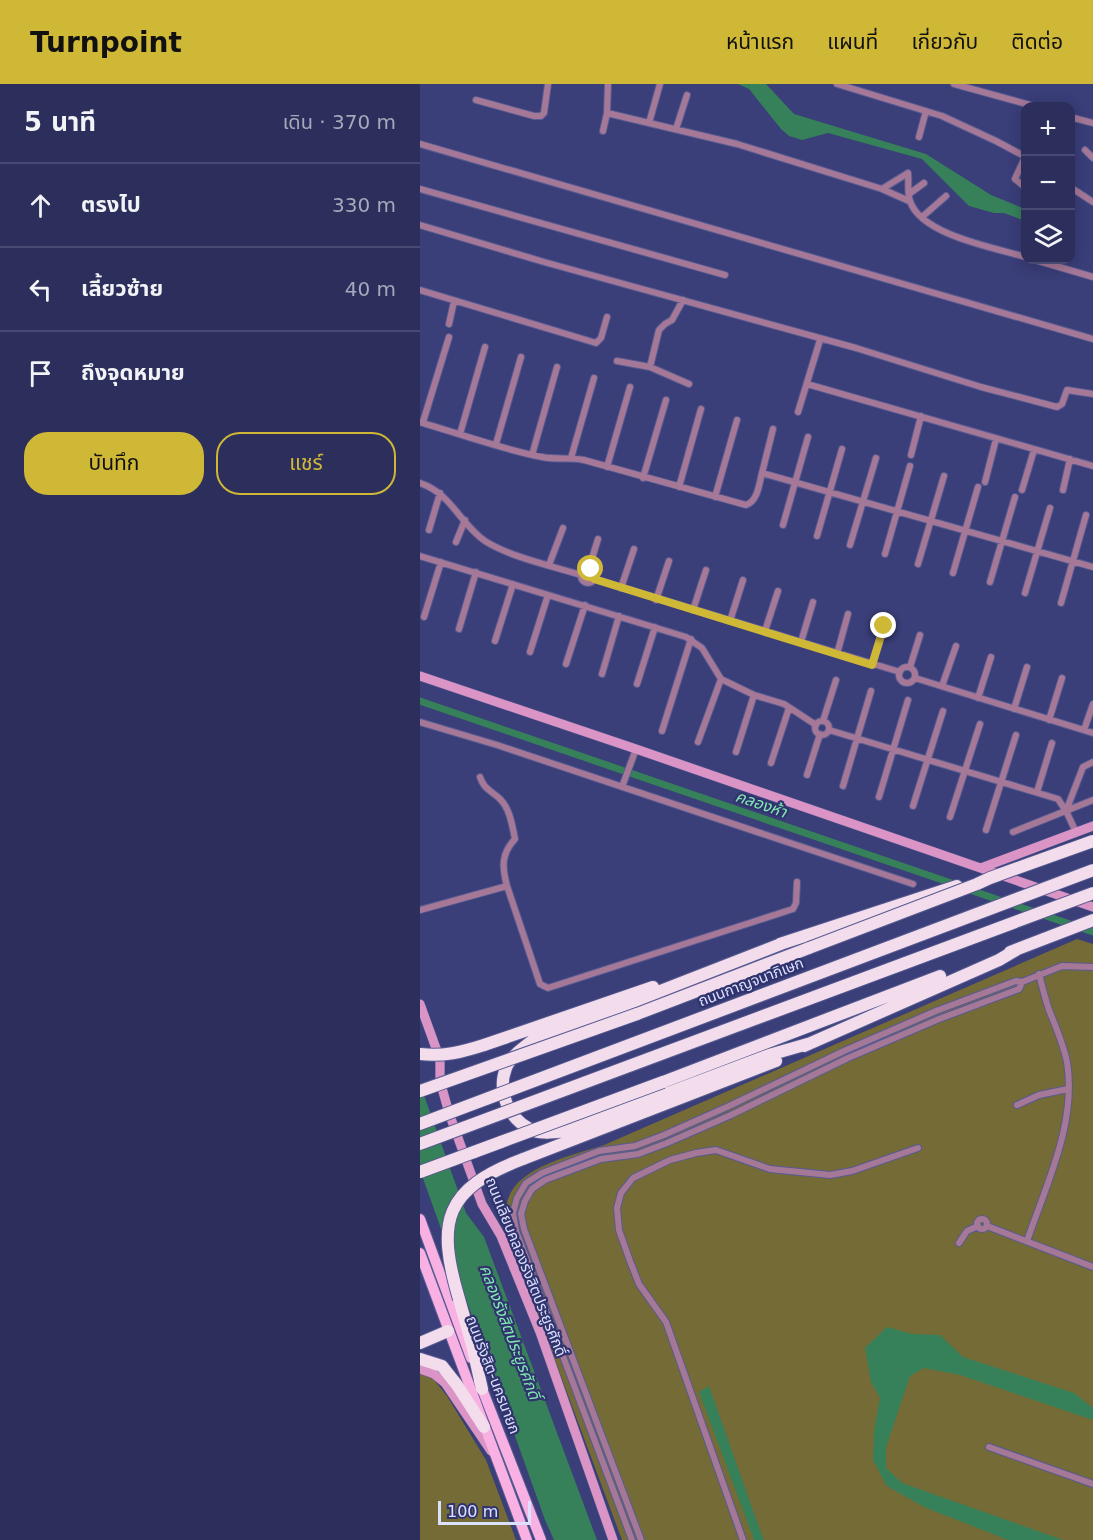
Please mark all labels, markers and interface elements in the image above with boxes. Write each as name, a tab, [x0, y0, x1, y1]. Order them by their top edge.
text: Turnpoint	[30, 26, 182, 59]
text: หน้าแรก	[726, 30, 794, 54]
text: แผนที่	[827, 30, 878, 54]
text: เกี่ยวกับ	[911, 30, 978, 54]
text: ติดต่อ	[1011, 30, 1063, 54]
map controls	[1021, 102, 1075, 264]
button: +	[1021, 102, 1075, 156]
text: 5 นาที	[24, 107, 96, 137]
text: เดิน · 370 m	[283, 110, 396, 134]
button: −	[1021, 156, 1075, 210]
icon: ahead	[24, 189, 57, 222]
text: ตรงไป	[81, 192, 141, 217]
text: 330 m	[332, 193, 396, 217]
button: layers	[1021, 210, 1075, 264]
icon: left	[24, 273, 57, 306]
text: เลี้ยวซ้าย	[81, 276, 163, 301]
text: 40 m	[345, 277, 396, 301]
icon: arrive	[24, 357, 57, 390]
text: ถึงจุดหมาย	[81, 360, 185, 385]
button: บันทึก	[24, 432, 204, 495]
button: แชร์	[216, 432, 396, 495]
route start	[577, 555, 603, 581]
route end	[870, 612, 896, 638]
water label: คลองห้า	[733, 786, 790, 822]
street label: ถนนกาญจนาภิเษก	[696, 954, 806, 1010]
street label: ถนนเลียบคลองรังสิตประยูรศักดิ์	[482, 1175, 570, 1359]
water label: คลองรังสิตประยูรศักดิ์	[476, 1262, 544, 1402]
street label: ถนนรังสิต-นครนายก	[462, 1313, 524, 1437]
scale bar	[438, 1498, 531, 1526]
text: 100 m	[447, 1502, 498, 1521]

